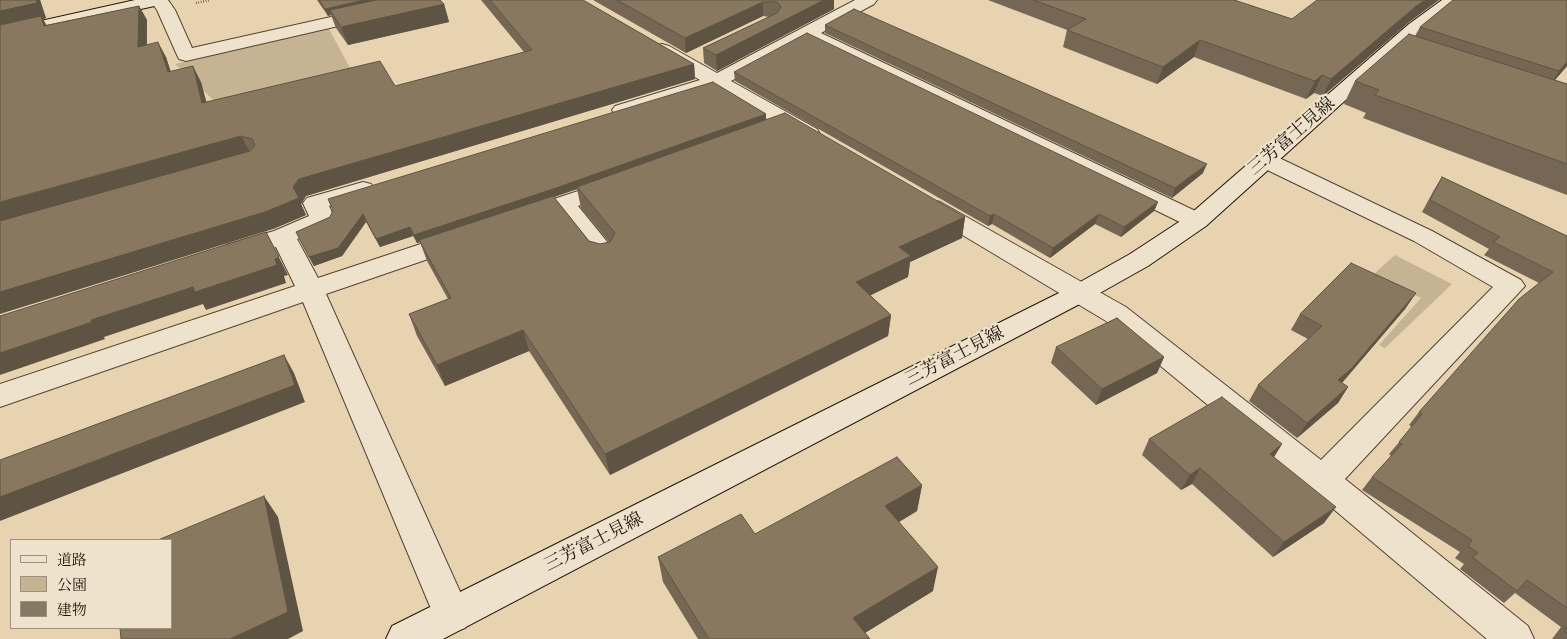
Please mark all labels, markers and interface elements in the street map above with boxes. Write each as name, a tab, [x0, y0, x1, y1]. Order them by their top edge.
street label: 三芳富士見線	[1244, 93, 1340, 181]
street label: 三芳富士見線	[902, 323, 1008, 391]
street label: 三芳富士見線	[541, 509, 647, 577]
legend	[10, 539, 172, 629]
text: 道路	[57, 550, 87, 570]
text: 公園	[57, 575, 87, 595]
text: 建物	[57, 600, 87, 620]

